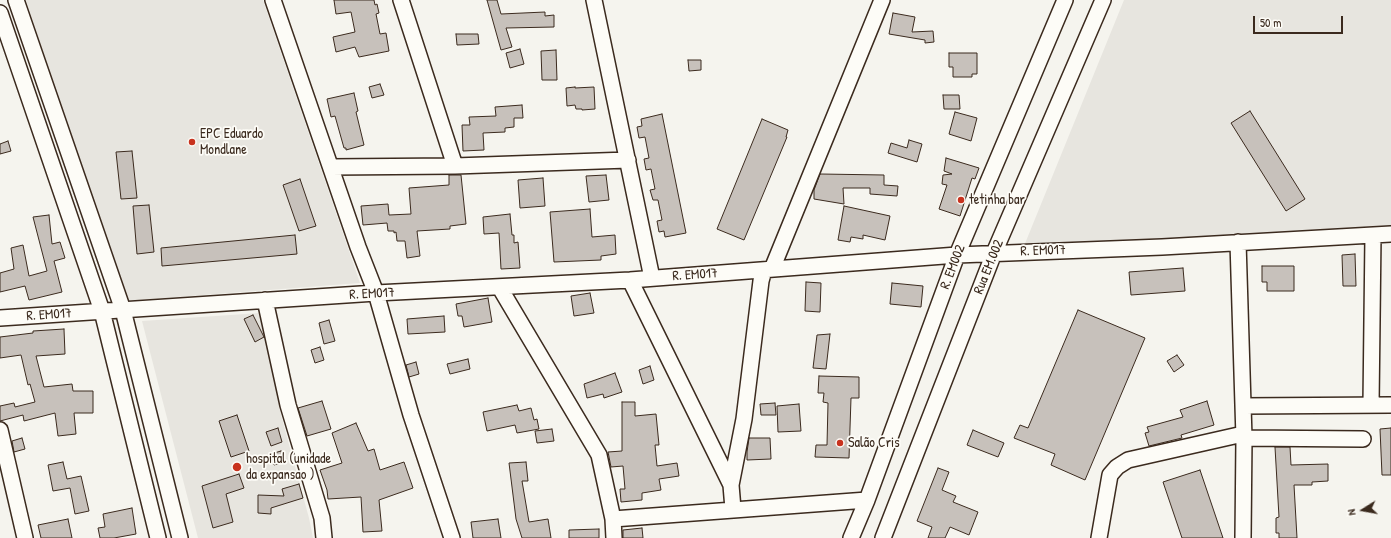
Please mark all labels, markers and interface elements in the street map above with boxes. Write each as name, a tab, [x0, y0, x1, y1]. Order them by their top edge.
scale bar	[1255, 8, 1345, 34]
text: 50 m	[1260, 14, 1281, 31]
place label: EPC Eduardo Mondlane	[200, 126, 263, 158]
marker: EPC Eduardo Mondlane	[187, 137, 197, 147]
place label: tetinha bar	[969, 192, 1025, 208]
marker: tetinha bar	[956, 195, 966, 205]
street label: Rua EM.002	[970, 237, 1008, 297]
street label: R. EM002	[937, 242, 969, 292]
street label: R. EM017	[1020, 242, 1066, 260]
street label: R. EM017	[672, 265, 718, 285]
street label: R. EM017	[349, 284, 395, 304]
street label: R. EM017	[26, 305, 72, 325]
place label: Salão Cris	[848, 435, 900, 451]
marker: Salão Cris	[835, 438, 845, 448]
place label: hospital (unidade da expansao )	[246, 451, 331, 484]
marker: hospital (unidade da expansao )	[231, 461, 243, 473]
north arrow	[1343, 490, 1383, 530]
text: N	[1344, 508, 1359, 517]

